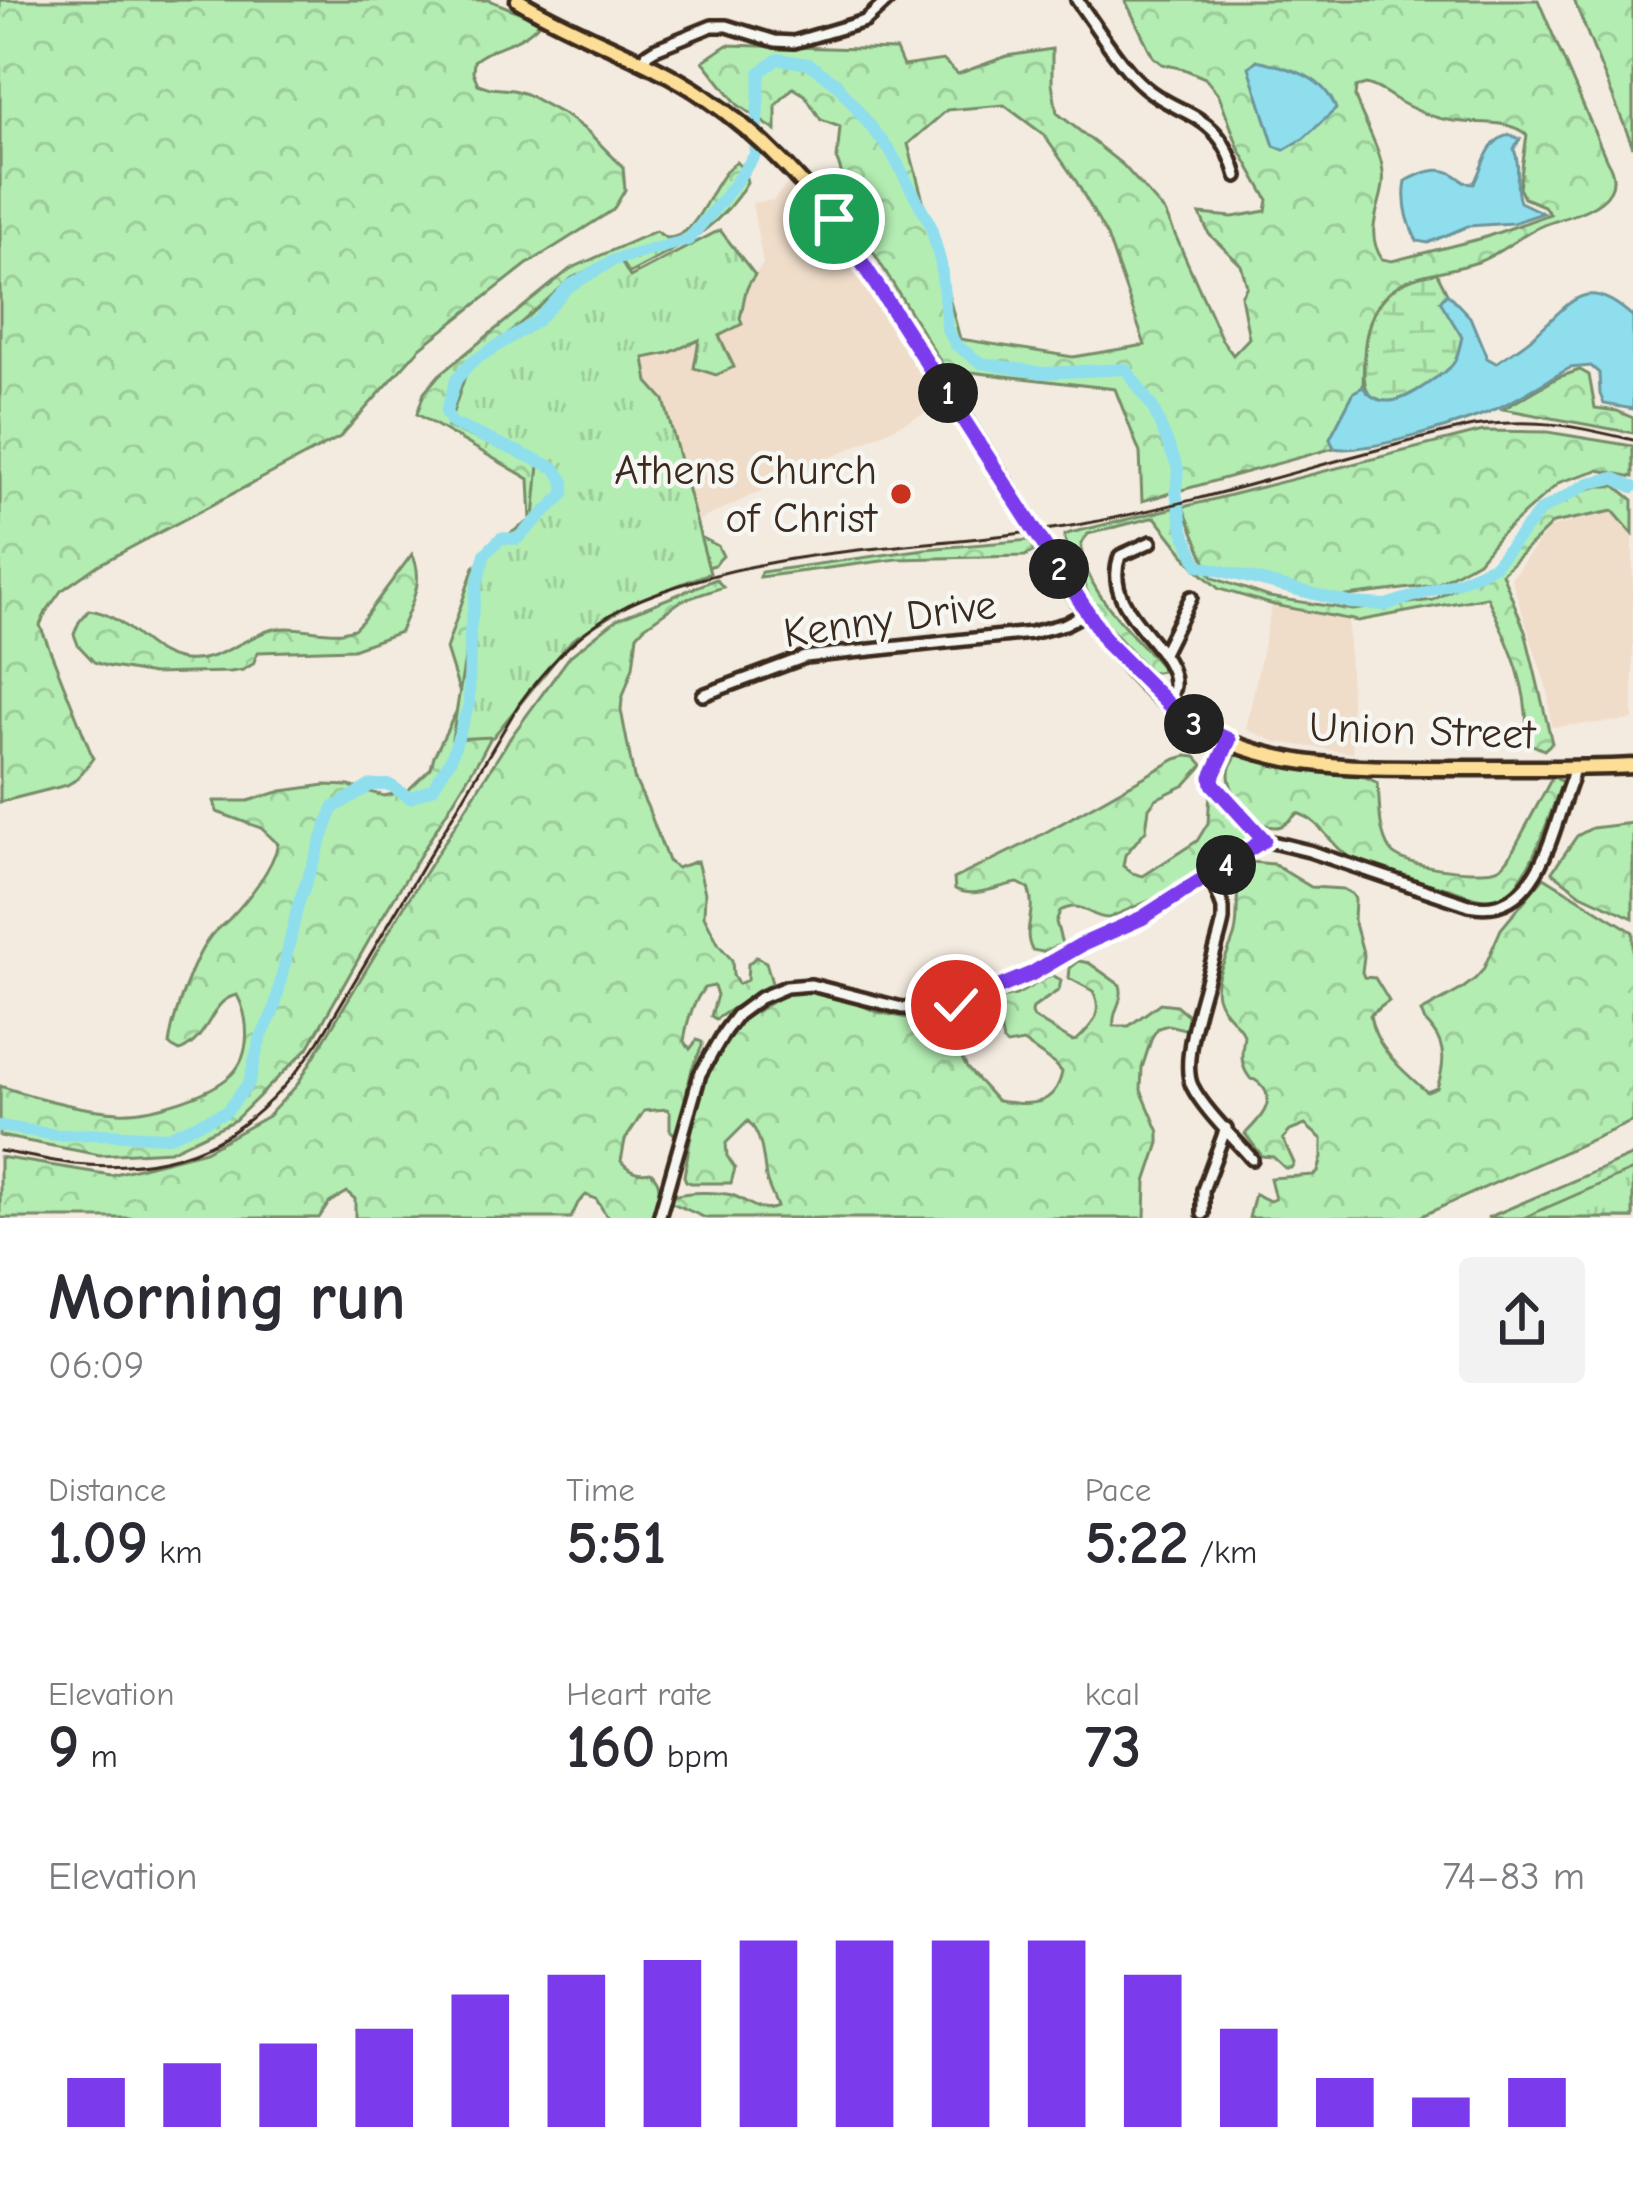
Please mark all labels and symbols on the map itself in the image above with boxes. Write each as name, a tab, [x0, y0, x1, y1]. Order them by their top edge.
pin	[783, 168, 885, 270]
pin: 1	[918, 363, 978, 423]
place label: Athens Church of Christ	[614, 446, 879, 543]
marker: Athens Church of Christ	[888, 481, 914, 507]
pin: 2	[1029, 539, 1089, 599]
street label: Kenny Drive	[781, 580, 999, 658]
pin: 3	[1164, 694, 1224, 754]
street label: Union Street	[1308, 703, 1538, 760]
pin: 4	[1196, 835, 1256, 895]
pin	[905, 954, 1007, 1056]

